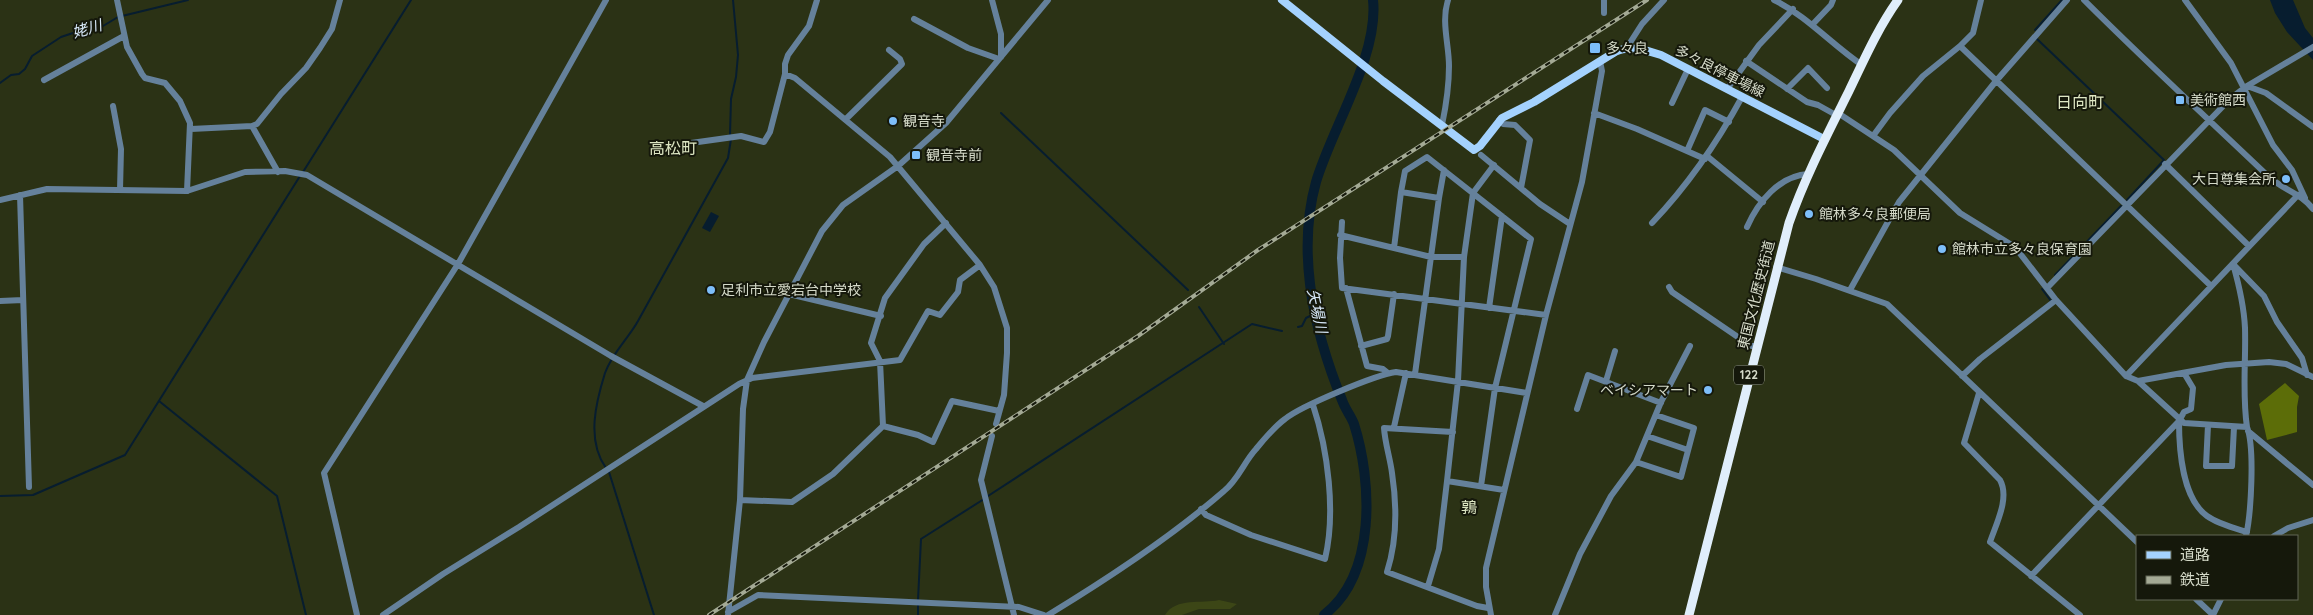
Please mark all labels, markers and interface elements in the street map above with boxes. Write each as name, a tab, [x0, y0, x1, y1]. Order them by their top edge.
water label: 姥川	[70, 15, 106, 42]
place label: 多々良	[1606, 39, 1648, 57]
marker: 多々良	[1588, 41, 1602, 55]
street label: 多々良停車場線	[1672, 41, 1768, 101]
place label: 美術館西	[2190, 91, 2246, 109]
district label: 日向町	[2056, 92, 2104, 112]
marker: 美術館西	[2174, 94, 2186, 106]
place label: 観音寺	[903, 112, 945, 130]
marker: 観音寺	[887, 115, 899, 127]
district label: 高松町	[649, 138, 697, 158]
place label: 観音寺前	[926, 146, 982, 164]
marker: 観音寺前	[910, 149, 922, 161]
place label: 大日尊集会所	[2192, 170, 2276, 188]
marker: 大日尊集会所	[2280, 173, 2292, 185]
place label: 館林多々良郵便局	[1819, 205, 1931, 223]
marker: 館林多々良郵便局	[1803, 208, 1815, 220]
street label: 東国文化歴史街道	[1734, 238, 1778, 352]
place label: 館林市立多々良保育園	[1952, 240, 2092, 258]
marker: 館林市立多々良保育園	[1936, 243, 1948, 255]
place label: 足利市立愛宕台中学校	[721, 281, 861, 299]
marker: 足利市立愛宕台中学校	[705, 284, 717, 296]
water label: 矢場川	[1304, 287, 1332, 337]
road number: 122	[1734, 366, 1764, 384]
place label: ベイシアマート	[1600, 381, 1698, 399]
marker: ベイシアマート	[1702, 384, 1714, 396]
district label: 鶉	[1461, 497, 1477, 517]
legend	[2136, 535, 2298, 600]
text: 道路	[2180, 545, 2210, 564]
text: 鉄道	[2180, 570, 2210, 589]

